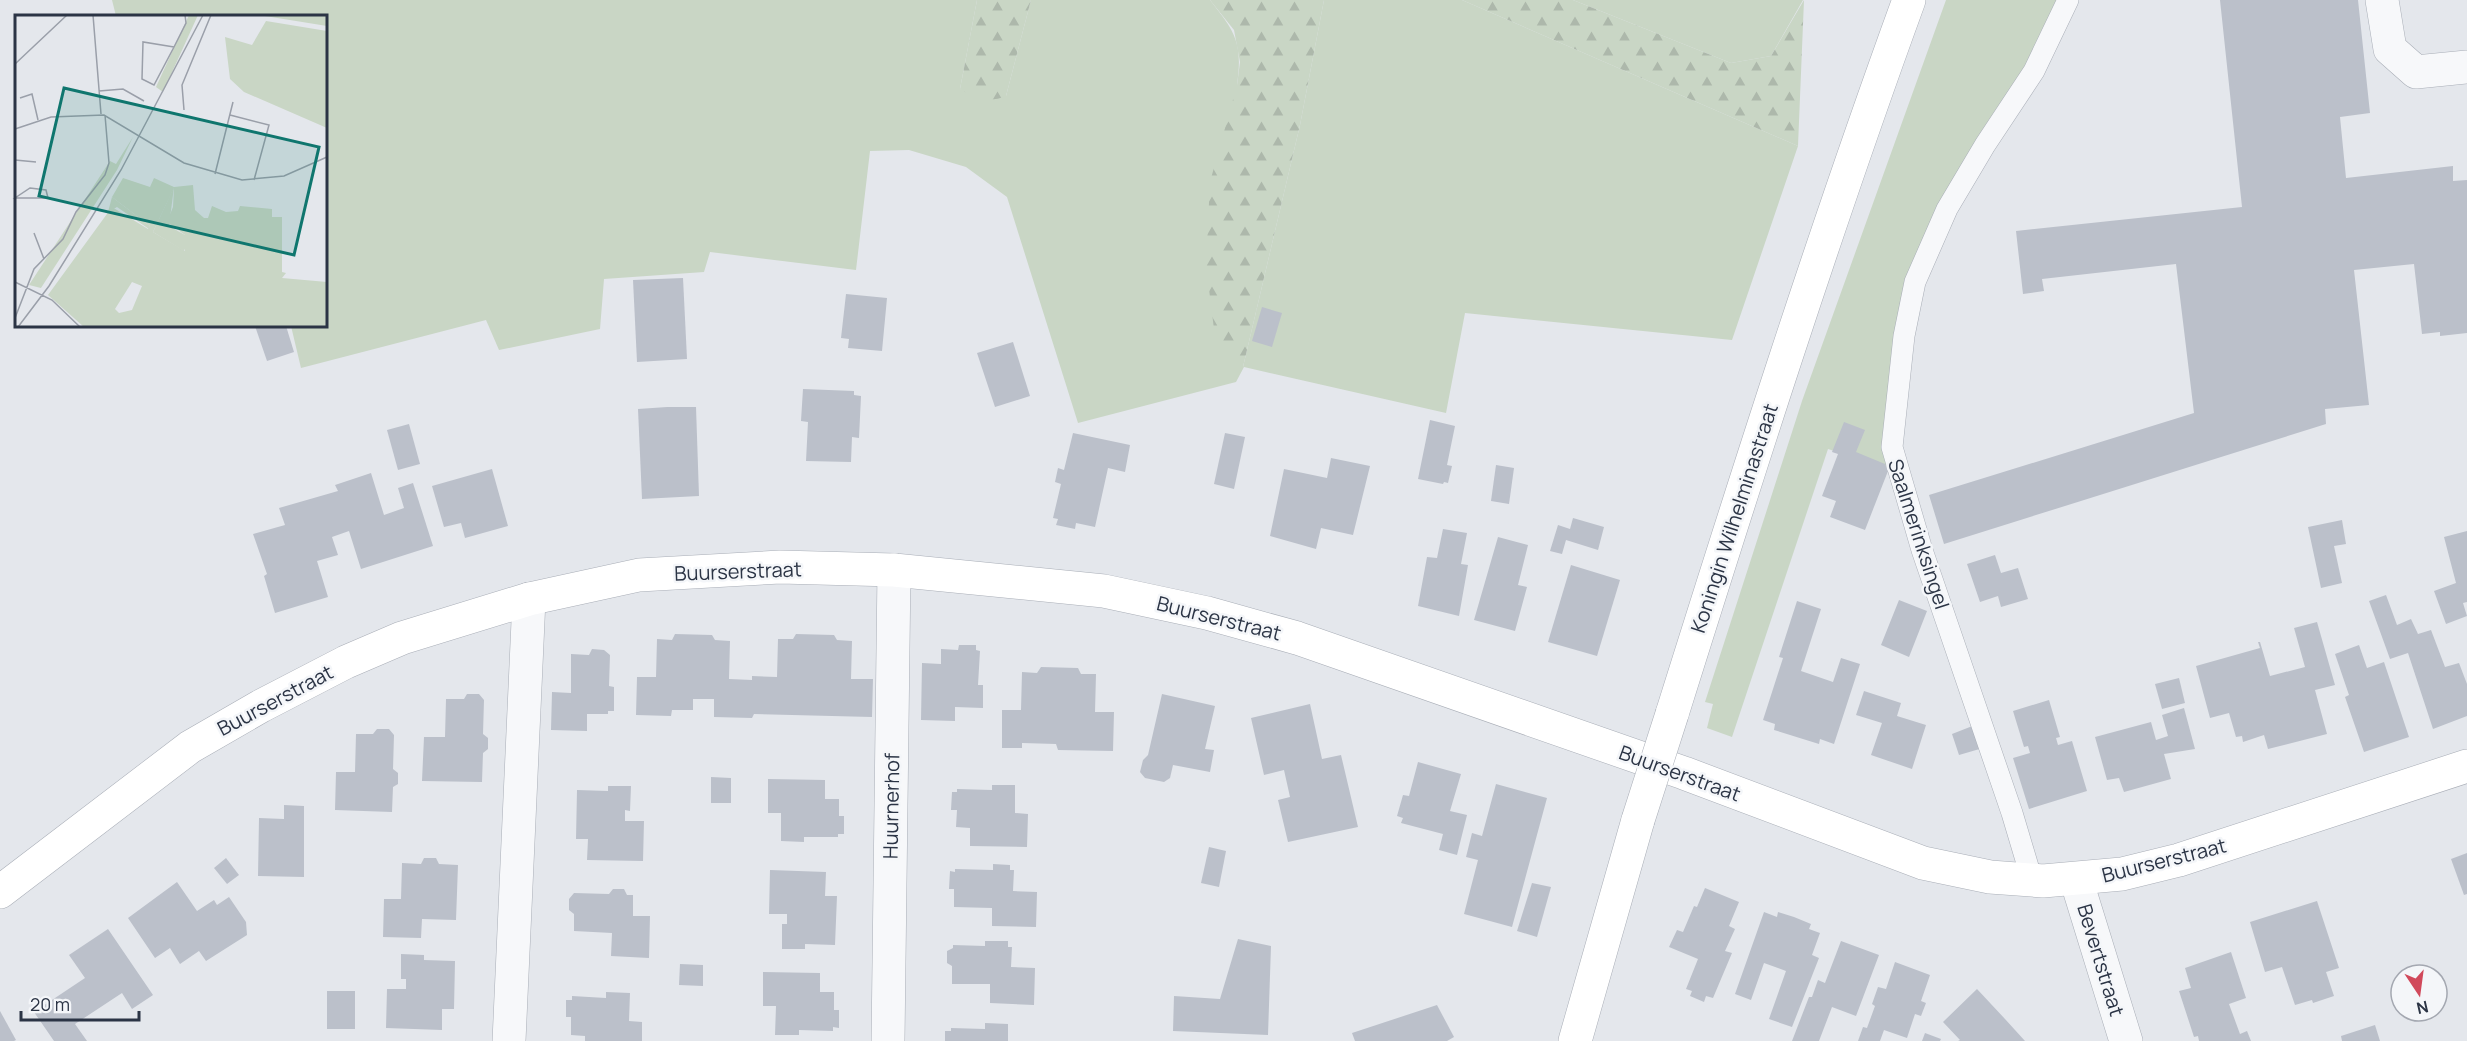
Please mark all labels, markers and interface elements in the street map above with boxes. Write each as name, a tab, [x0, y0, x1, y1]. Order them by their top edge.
inset map	[15, 15, 327, 327]
street label: Koningin Wilhelminastraat	[1684, 400, 1784, 636]
street label: Saalmerinksingel	[1882, 455, 1956, 613]
street label: Buurserstraat	[674, 555, 802, 587]
street label: Buurserstraat	[1154, 589, 1284, 647]
street label: Buurserstraat	[212, 658, 338, 742]
street label: Buurserstraat	[1616, 739, 1744, 807]
street label: Huurnerhof	[877, 753, 905, 859]
street label: Buurserstraat	[2099, 831, 2229, 889]
street label: Bevertstraat	[2071, 901, 2131, 1019]
north arrow	[2389, 963, 2449, 1023]
scale bar	[21, 984, 140, 1022]
text: 20 m	[30, 992, 70, 1016]
text: N	[2414, 996, 2430, 1020]

